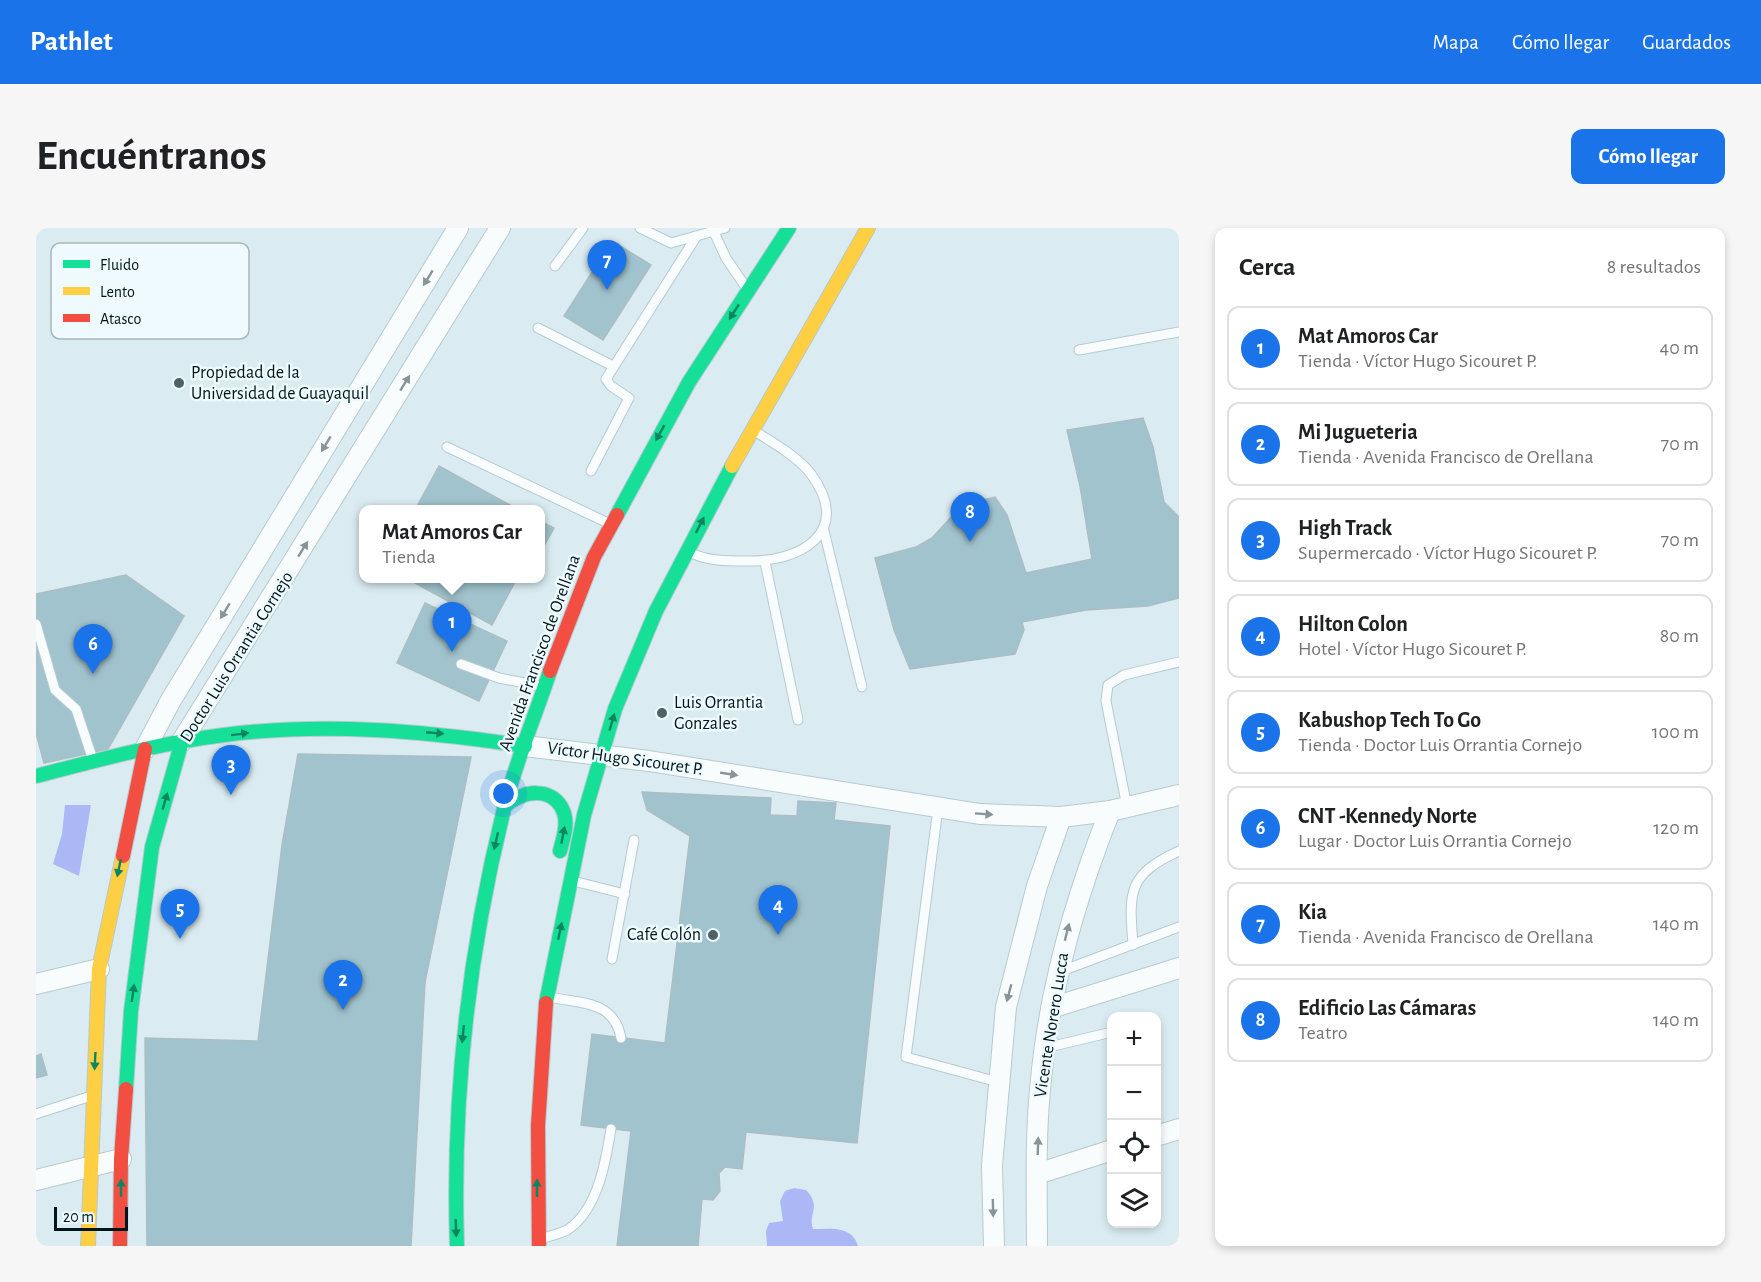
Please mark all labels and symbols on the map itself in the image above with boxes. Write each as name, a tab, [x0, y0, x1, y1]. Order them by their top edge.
pin: 7	[588, 241, 626, 290]
legend	[51, 243, 249, 339]
text: Fluido	[100, 257, 139, 273]
one-way arrow	[422, 270, 433, 286]
text: Lento	[100, 284, 135, 300]
one-way arrow	[729, 304, 740, 320]
text: Atasco	[100, 311, 142, 327]
place label: Propiedad de la Universidad de Guayaquil	[191, 364, 369, 403]
one-way arrow	[399, 375, 410, 391]
marker: Propiedad de la Universidad de Guayaquil	[172, 376, 186, 390]
one-way arrow	[655, 425, 666, 441]
one-way arrow	[321, 436, 332, 453]
pin: 8	[950, 492, 990, 542]
one-way arrow	[696, 517, 705, 534]
one-way arrow	[297, 541, 308, 557]
street label: Avenida Francisco de Orellana	[496, 552, 584, 754]
street label: Doctor Luis Orrantia Cornejo	[177, 568, 297, 745]
pin: 1	[432, 602, 472, 652]
one-way arrow	[220, 603, 231, 619]
pin: 6	[74, 624, 112, 674]
place label: Luis Orrantia Gonzales	[674, 694, 763, 733]
marker: Luis Orrantia Gonzales	[655, 706, 669, 720]
one-way arrow	[607, 713, 617, 731]
one-way arrow	[425, 728, 444, 738]
one-way arrow	[231, 729, 250, 738]
street label: Víctor Hugo Sicouret P.	[546, 739, 704, 779]
pin: 3	[212, 746, 250, 795]
one-way arrow	[719, 770, 738, 779]
your location	[489, 779, 518, 808]
one-way arrow	[161, 792, 170, 810]
one-way arrow	[974, 809, 993, 819]
one-way arrow	[559, 825, 568, 844]
one-way arrow	[490, 832, 500, 851]
one-way arrow	[113, 858, 123, 877]
pin: 4	[758, 886, 798, 935]
pin: 5	[160, 890, 200, 939]
one-way arrow	[555, 922, 565, 941]
one-way arrow	[1063, 923, 1073, 941]
place label: Café Colón	[627, 926, 701, 944]
marker: Café Colón	[706, 928, 720, 942]
street label: Vicente Norero Lucca	[1032, 951, 1072, 1099]
pin: 2	[324, 960, 362, 1010]
one-way arrow	[128, 983, 137, 1002]
one-way arrow	[1004, 984, 1014, 1002]
one-way arrow	[458, 1024, 468, 1043]
one-way arrow	[90, 1051, 100, 1070]
one-way arrow	[1033, 1136, 1042, 1155]
one-way arrow	[116, 1178, 126, 1197]
one-way arrow	[532, 1178, 542, 1197]
one-way arrow	[988, 1199, 998, 1218]
scale bar	[54, 1204, 128, 1232]
one-way arrow	[452, 1219, 461, 1238]

